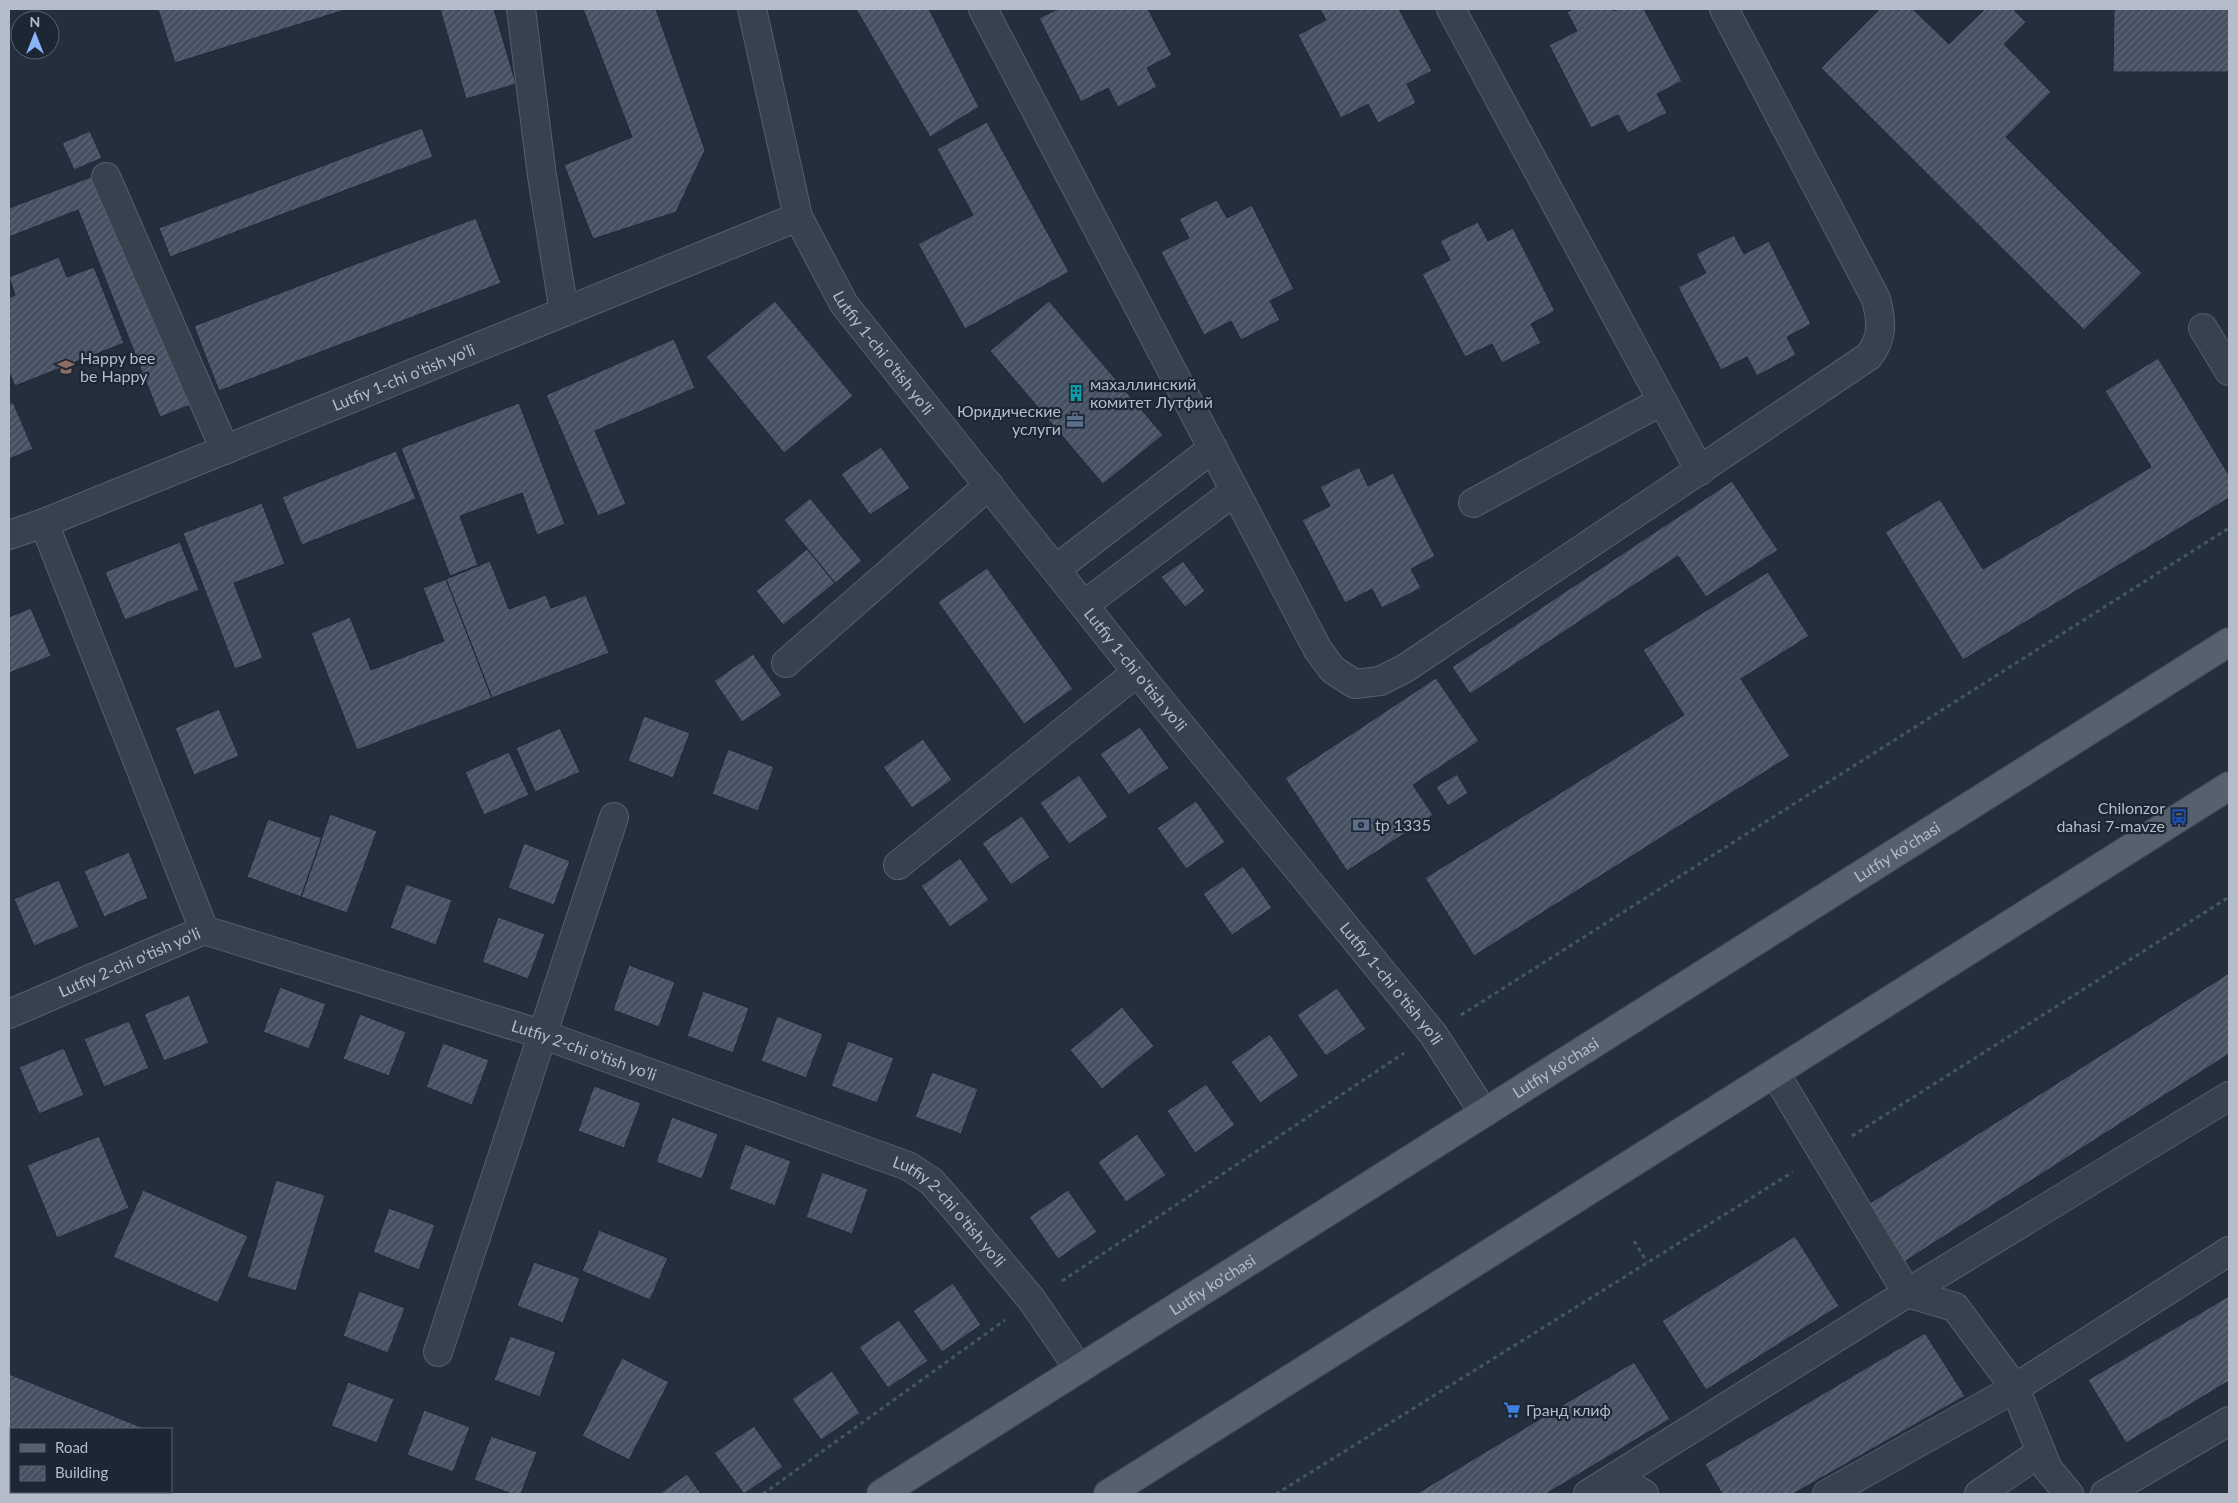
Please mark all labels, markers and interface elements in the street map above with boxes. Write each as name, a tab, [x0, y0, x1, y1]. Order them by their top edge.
north arrow	[10, 10, 60, 60]
text: N	[30, 13, 40, 30]
street label: Lutfiy 1-chi o'tish yo'li	[830, 287, 938, 418]
street label: Lutfiy 1-chi o'tish yo'li	[329, 339, 478, 414]
place label: Happy bee be Happy	[80, 348, 155, 385]
school or university icon: Happy bee be Happy	[56, 357, 76, 377]
place label: махаллинский комитет Лутфий	[1090, 374, 1213, 411]
building icon: махаллинский комитет Лутфий	[1066, 383, 1086, 403]
place label: Юридические услуги	[957, 401, 1061, 438]
office icon: Юридические услуги	[1065, 410, 1085, 430]
street label: Lutfiy 1-chi o'tish yo'li	[1081, 604, 1191, 735]
place label: Chilonzor dahasi 7-mavze	[2056, 798, 2165, 835]
bus stop icon: Chilonzor dahasi 7-mavze	[2169, 807, 2189, 827]
bank icon: tp 1335	[1351, 815, 1371, 835]
place label: tp 1335	[1375, 815, 1431, 834]
street label: Lutfiy ko'chasi	[1850, 817, 1943, 886]
street label: Lutfiy 1-chi o'tish yo'li	[1336, 918, 1447, 1048]
street label: Lutfiy 2-chi o'tish yo'li	[55, 923, 203, 1001]
street label: Lutfiy 2-chi o'tish yo'li	[509, 1016, 659, 1084]
street label: Lutfiy ko'chasi	[1509, 1033, 1602, 1102]
street label: Lutfiy 2-chi o'tish yo'li	[891, 1151, 1010, 1270]
street label: Lutfiy ko'chasi	[1165, 1250, 1259, 1318]
supermarket icon: Гранд клиф	[1502, 1400, 1522, 1420]
place label: Гранд клиф	[1526, 1400, 1611, 1419]
legend	[10, 1428, 172, 1493]
text: Road	[55, 1438, 88, 1456]
text: Building	[55, 1463, 108, 1481]

